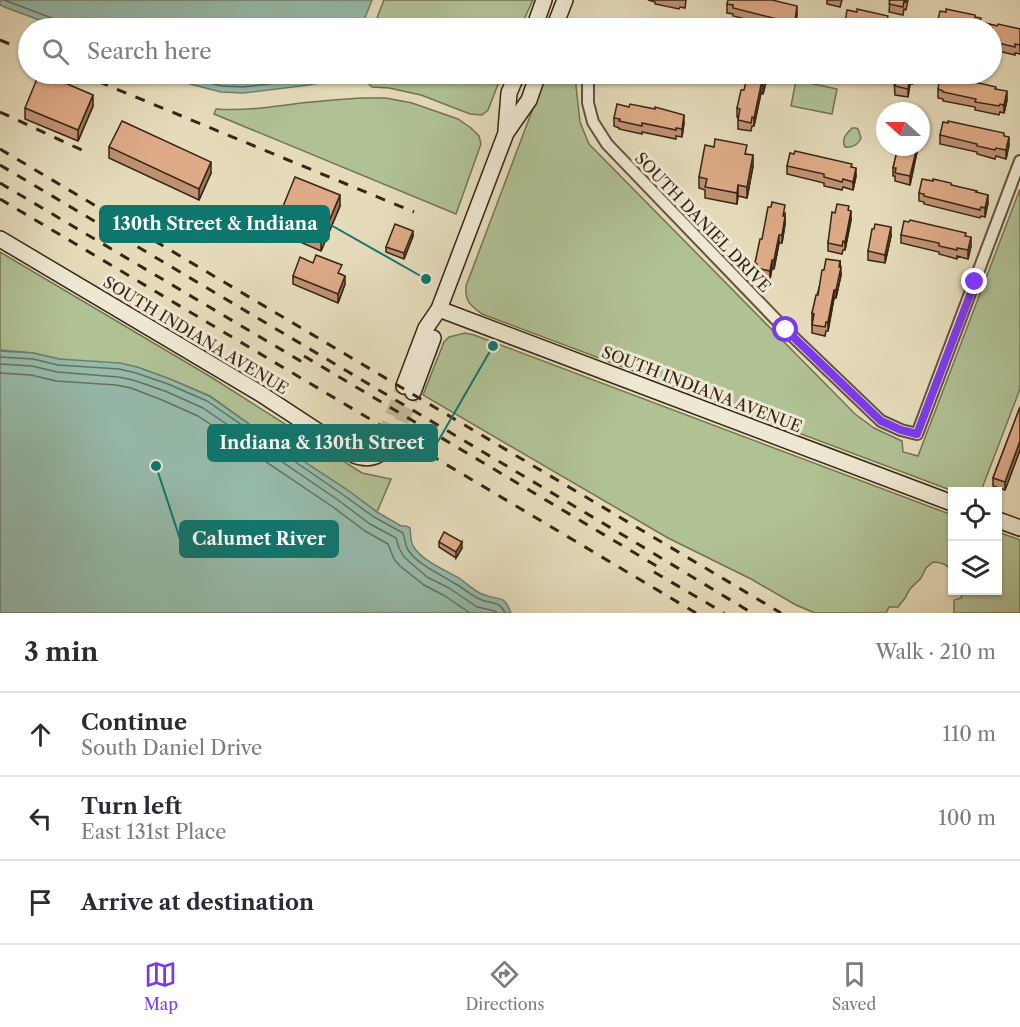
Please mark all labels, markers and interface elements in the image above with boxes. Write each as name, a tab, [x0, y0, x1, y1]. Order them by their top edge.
search box	[18, 18, 1002, 84]
icon: search	[39, 35, 72, 68]
text: Search here	[87, 38, 212, 65]
north arrow	[876, 102, 930, 156]
street label: SOUTH DANIEL DRIVE	[631, 148, 775, 296]
callout: 130th Street & Indiana	[100, 206, 329, 242]
text: 130th Street & Indiana	[112, 213, 318, 235]
route end	[961, 268, 987, 294]
street label: SOUTH INDIANA AVENUE	[100, 272, 292, 398]
route start	[772, 316, 798, 342]
street label: SOUTH INDIANA AVENUE	[599, 342, 805, 436]
callout: Indiana & 130th Street	[208, 425, 437, 461]
text: Indiana & 130th Street	[220, 432, 425, 454]
map controls	[948, 487, 1002, 595]
button: locate	[948, 487, 1002, 541]
callout: Calumet River	[180, 521, 338, 557]
text: Calumet River	[192, 528, 326, 550]
button: layers	[948, 541, 1002, 595]
text: 3 min	[24, 636, 98, 668]
text: Walk · 210 m	[875, 640, 996, 664]
text: Continue	[81, 709, 187, 736]
icon: ahead	[24, 718, 57, 751]
text: 110 m	[943, 722, 996, 746]
text: South Daniel Drive	[81, 736, 262, 760]
text: Turn left	[81, 793, 182, 820]
icon: left	[24, 802, 57, 835]
text: 100 m	[938, 806, 996, 830]
text: East 131st Place	[81, 820, 227, 844]
icon: arrive	[24, 886, 57, 919]
text: Arrive at destination	[81, 889, 314, 916]
tab: Map	[144, 958, 178, 1014]
tab: Directions	[465, 958, 544, 1014]
tab: Saved	[832, 958, 876, 1014]

